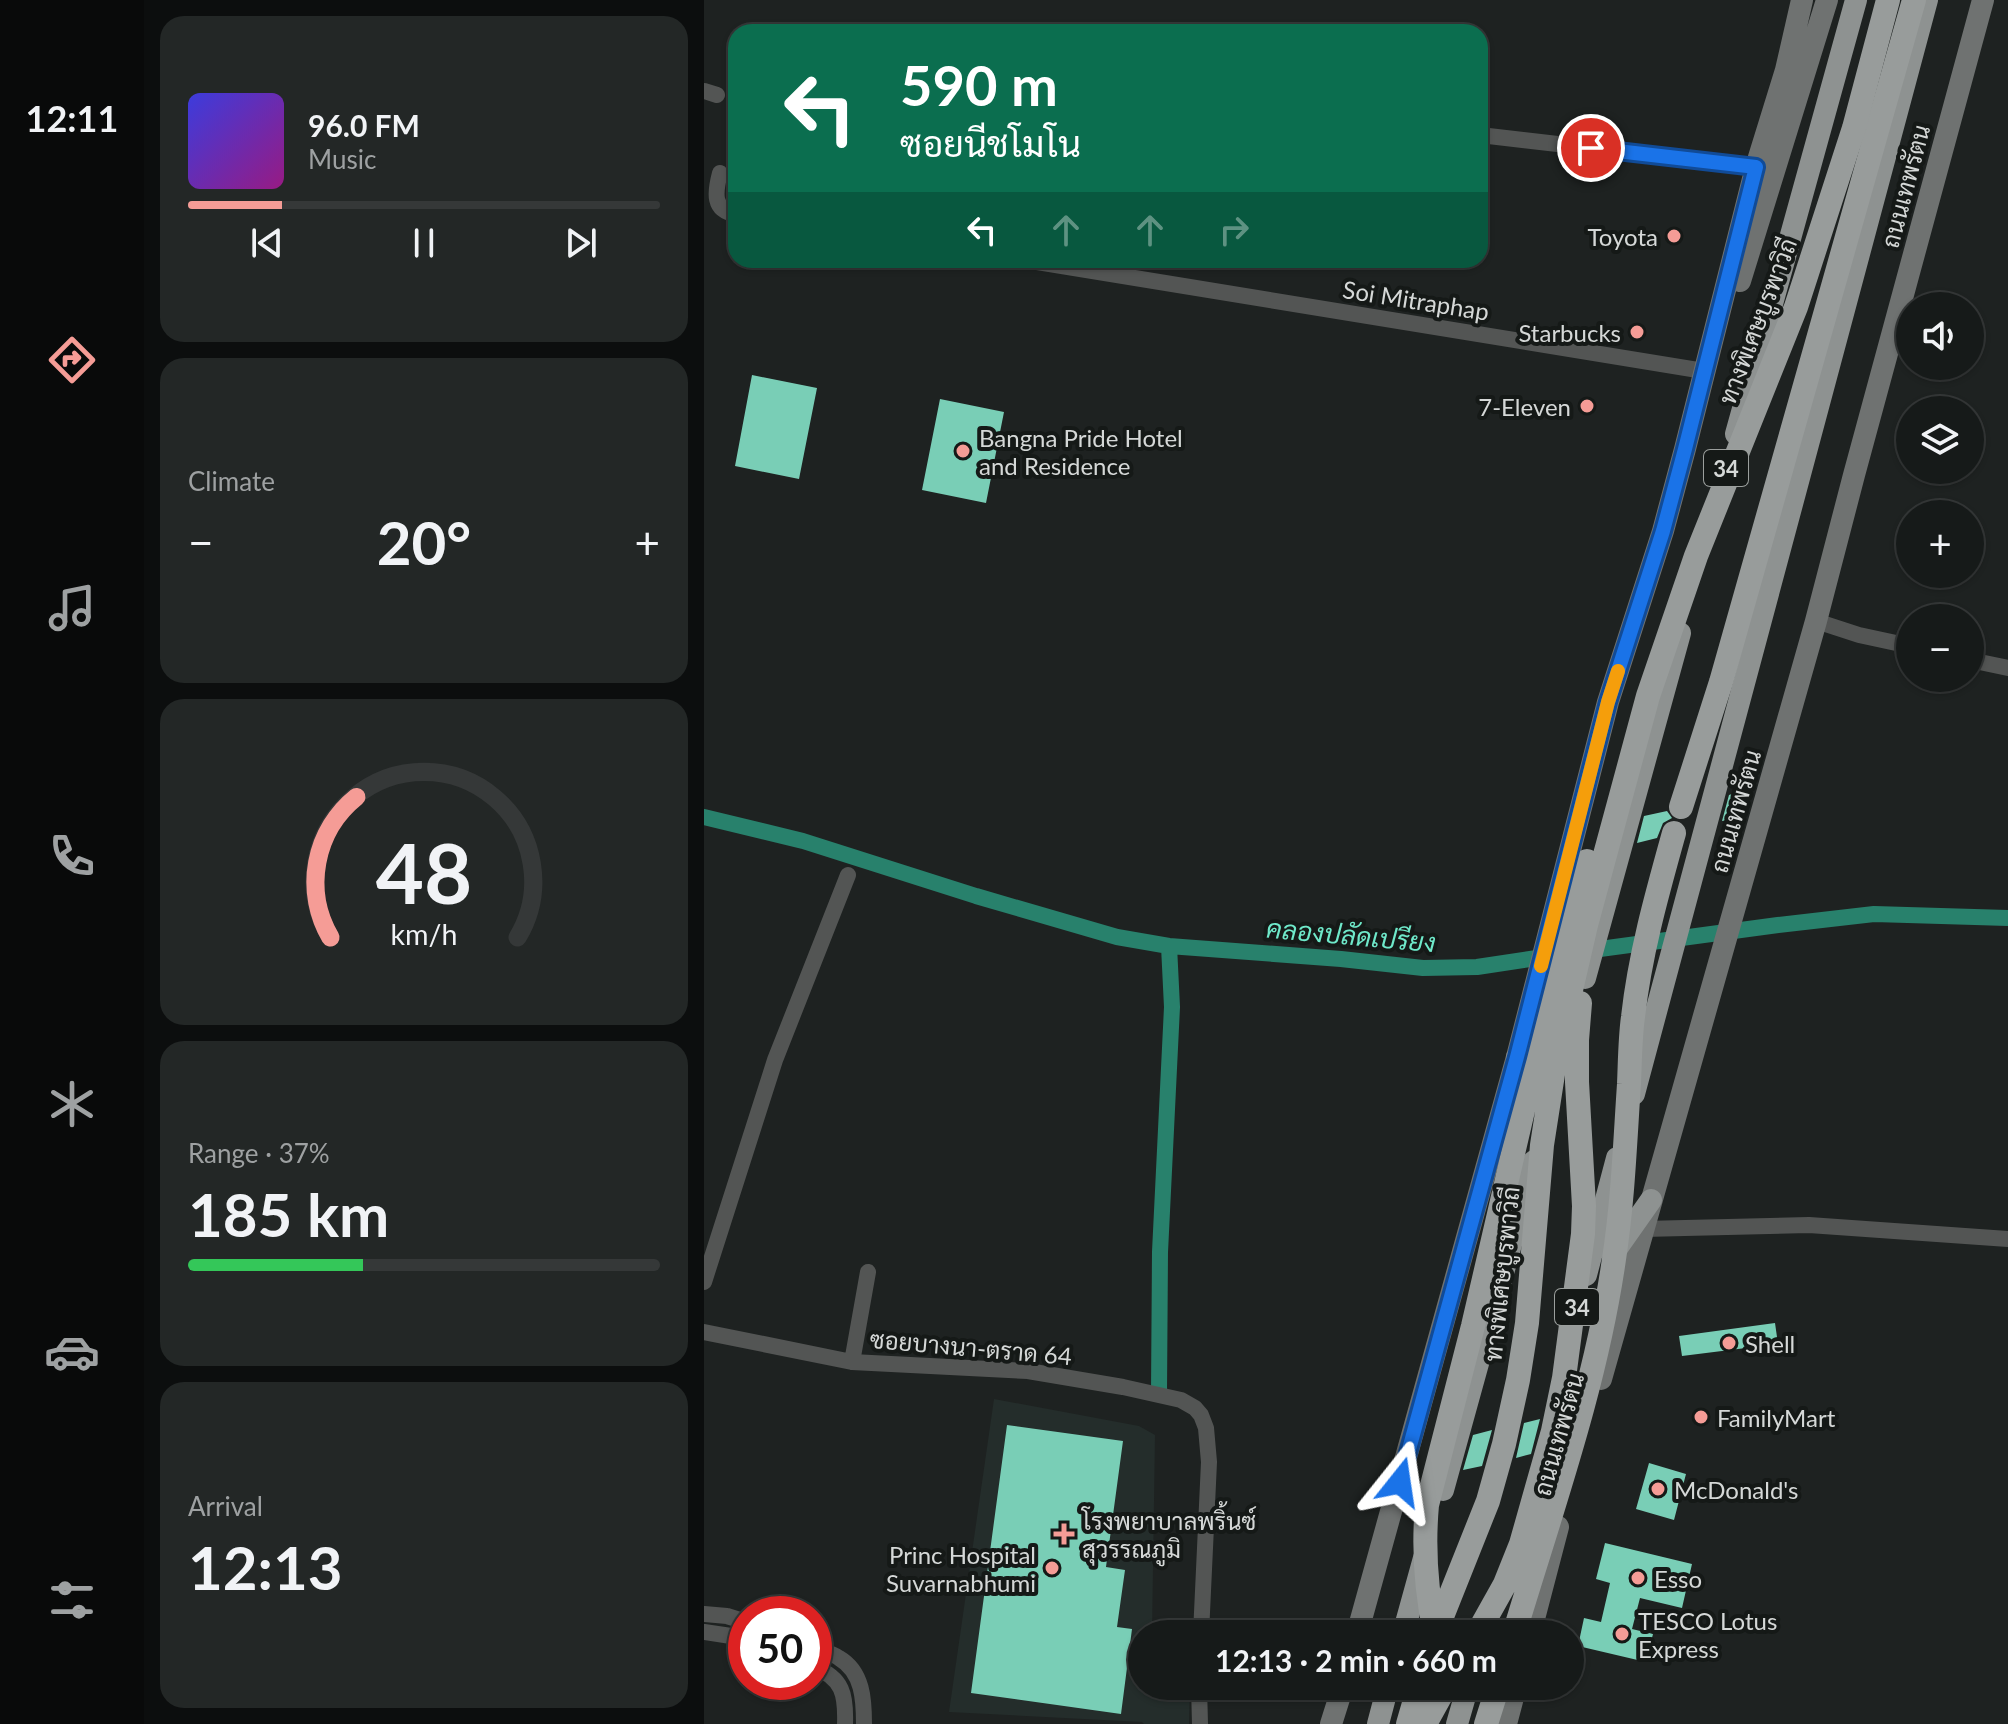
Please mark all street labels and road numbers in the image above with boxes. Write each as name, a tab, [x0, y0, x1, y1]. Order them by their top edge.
street label: ถนนเทพรัตน	[1875, 121, 1935, 251]
street label: ทางพิเศษบูรพาวิถี	[1712, 234, 1806, 410]
street label: Soi Mitraphap	[1341, 274, 1491, 326]
road number: 34	[1704, 450, 1748, 486]
street label: ถนนเทพรัตน	[1704, 746, 1766, 876]
street label: ทางพิเศษบูรพาวิถี	[1477, 1185, 1529, 1363]
road number: 34	[1555, 1289, 1599, 1325]
street label: ซอยบางนา-ตราด 64	[869, 1324, 1073, 1370]
street label: ถนนเทพรัตน	[1527, 1369, 1589, 1499]

